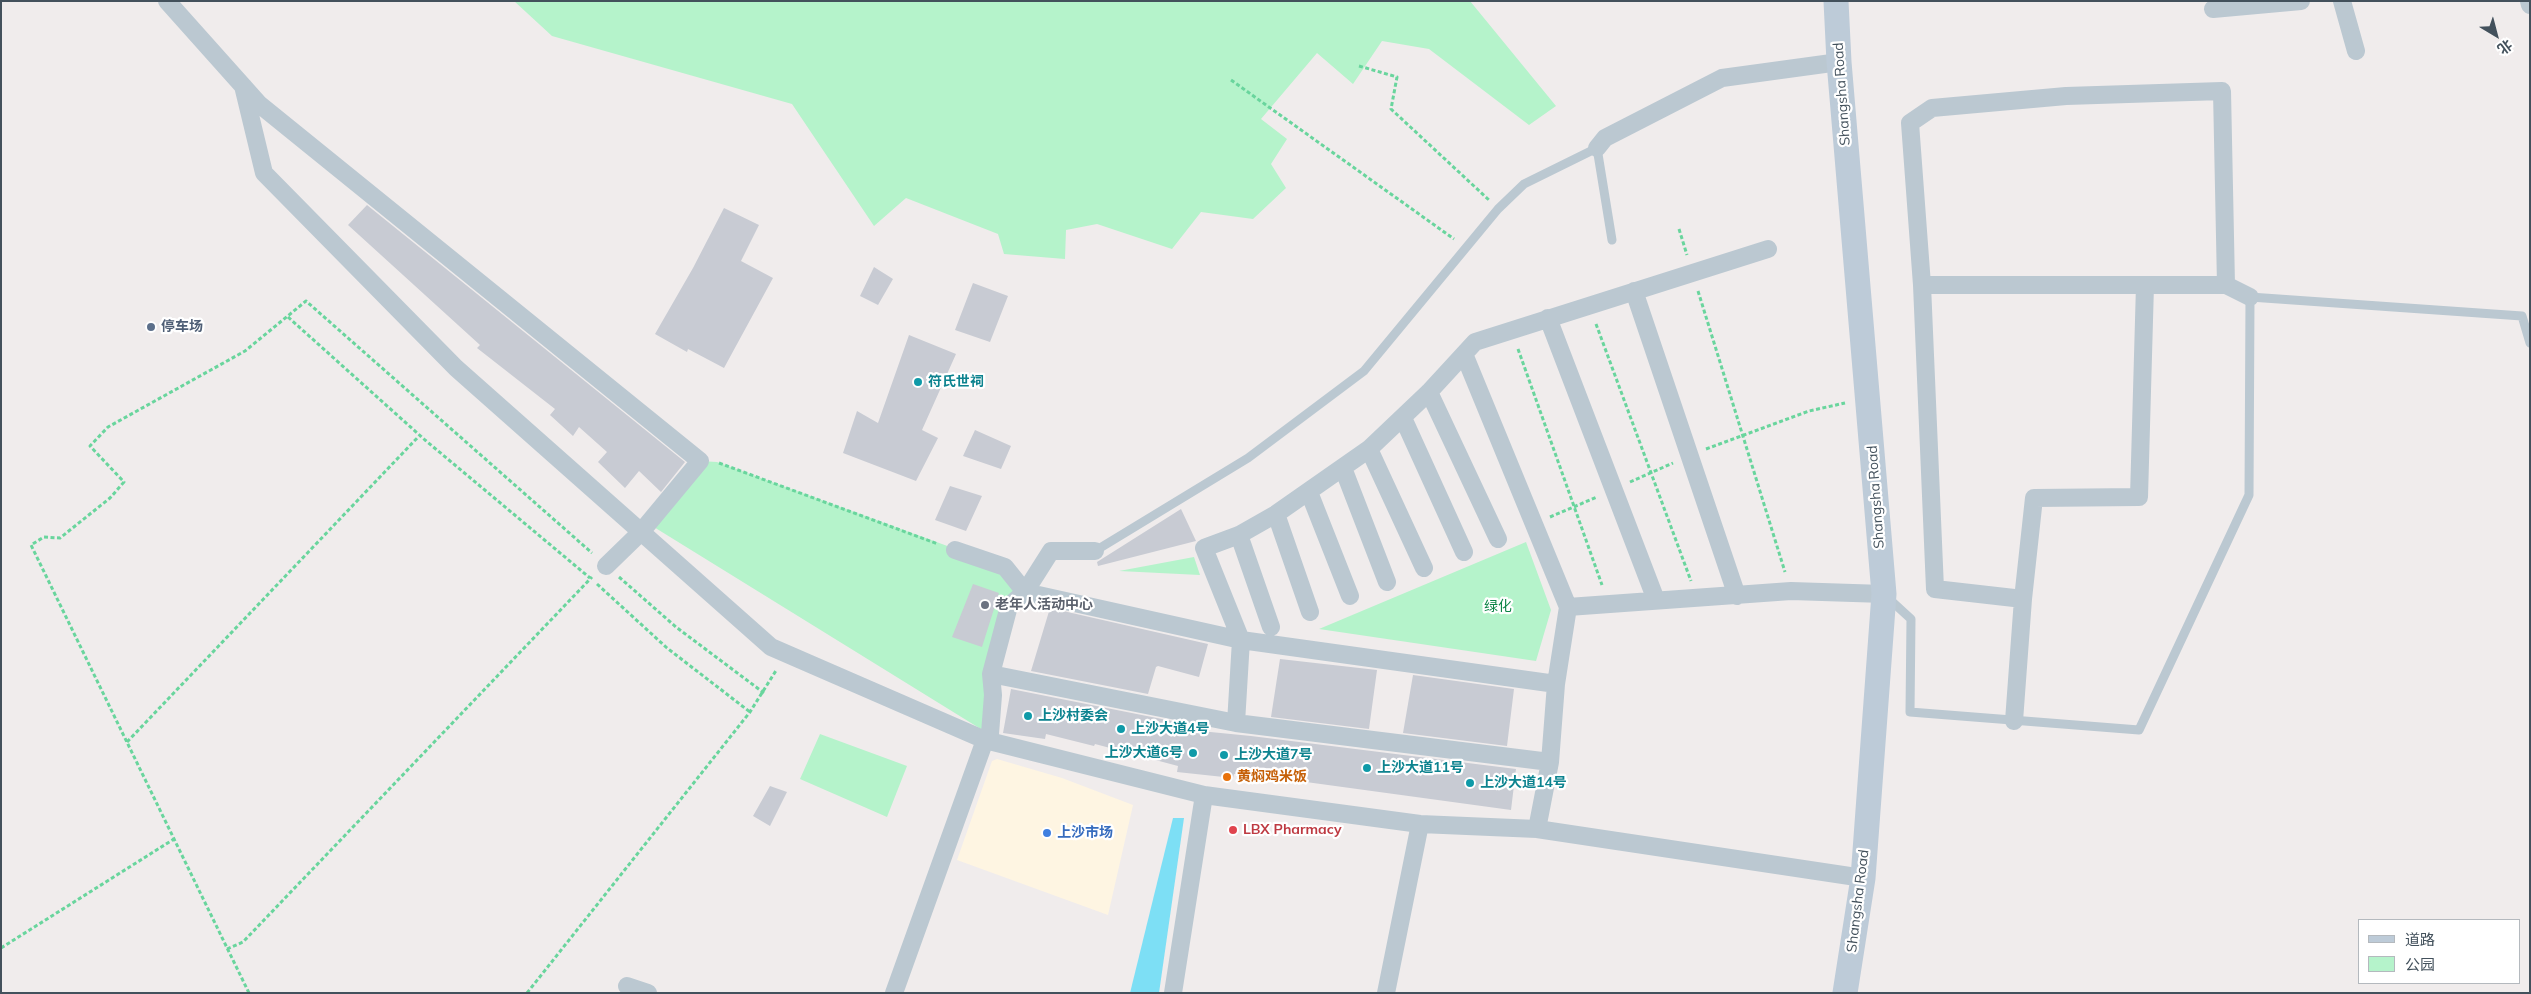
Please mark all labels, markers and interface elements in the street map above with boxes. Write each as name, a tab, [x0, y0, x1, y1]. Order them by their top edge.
north arrow	[2471, 10, 2521, 60]
text: 北	[2494, 36, 2516, 58]
street label: Shangsha Road	[1830, 42, 1854, 146]
place label: 停车场	[161, 319, 203, 335]
marker: 停车场	[145, 321, 157, 333]
place label: 符氏世祠	[928, 374, 984, 390]
marker: 符氏世祠	[912, 376, 924, 388]
street label: Shangsha Road	[1864, 445, 1888, 549]
place label: 老年人活动中心	[995, 597, 1093, 613]
marker: 老年人活动中心	[979, 599, 991, 611]
park label: 绿化	[1484, 599, 1512, 615]
place label: 上沙村委会	[1038, 708, 1108, 724]
marker: 上沙村委会	[1022, 710, 1034, 722]
place label: 上沙大道4号	[1131, 721, 1209, 737]
marker: 上沙大道4号	[1115, 723, 1127, 735]
place label: 上沙大道6号	[1105, 745, 1183, 761]
marker: 上沙大道6号	[1187, 747, 1199, 759]
place label: 上沙大道7号	[1234, 747, 1312, 763]
marker: 上沙大道7号	[1218, 749, 1230, 761]
place label: 上沙大道11号	[1377, 760, 1464, 776]
marker: 上沙大道11号	[1361, 762, 1373, 774]
place label: 黄焖鸡米饭	[1237, 769, 1307, 785]
marker: 黄焖鸡米饭	[1221, 771, 1233, 783]
place label: 上沙大道14号	[1480, 775, 1567, 791]
marker: 上沙大道14号	[1464, 777, 1476, 789]
place label: LBX Pharmacy	[1243, 822, 1342, 838]
marker: LBX Pharmacy	[1227, 824, 1239, 836]
place label: 上沙市场	[1057, 825, 1113, 841]
marker: 上沙市场	[1041, 827, 1053, 839]
street label: Shangsha Road	[1843, 849, 1873, 953]
legend	[2358, 919, 2521, 984]
text: 道路	[2405, 930, 2435, 949]
text: 公园	[2405, 955, 2435, 974]

